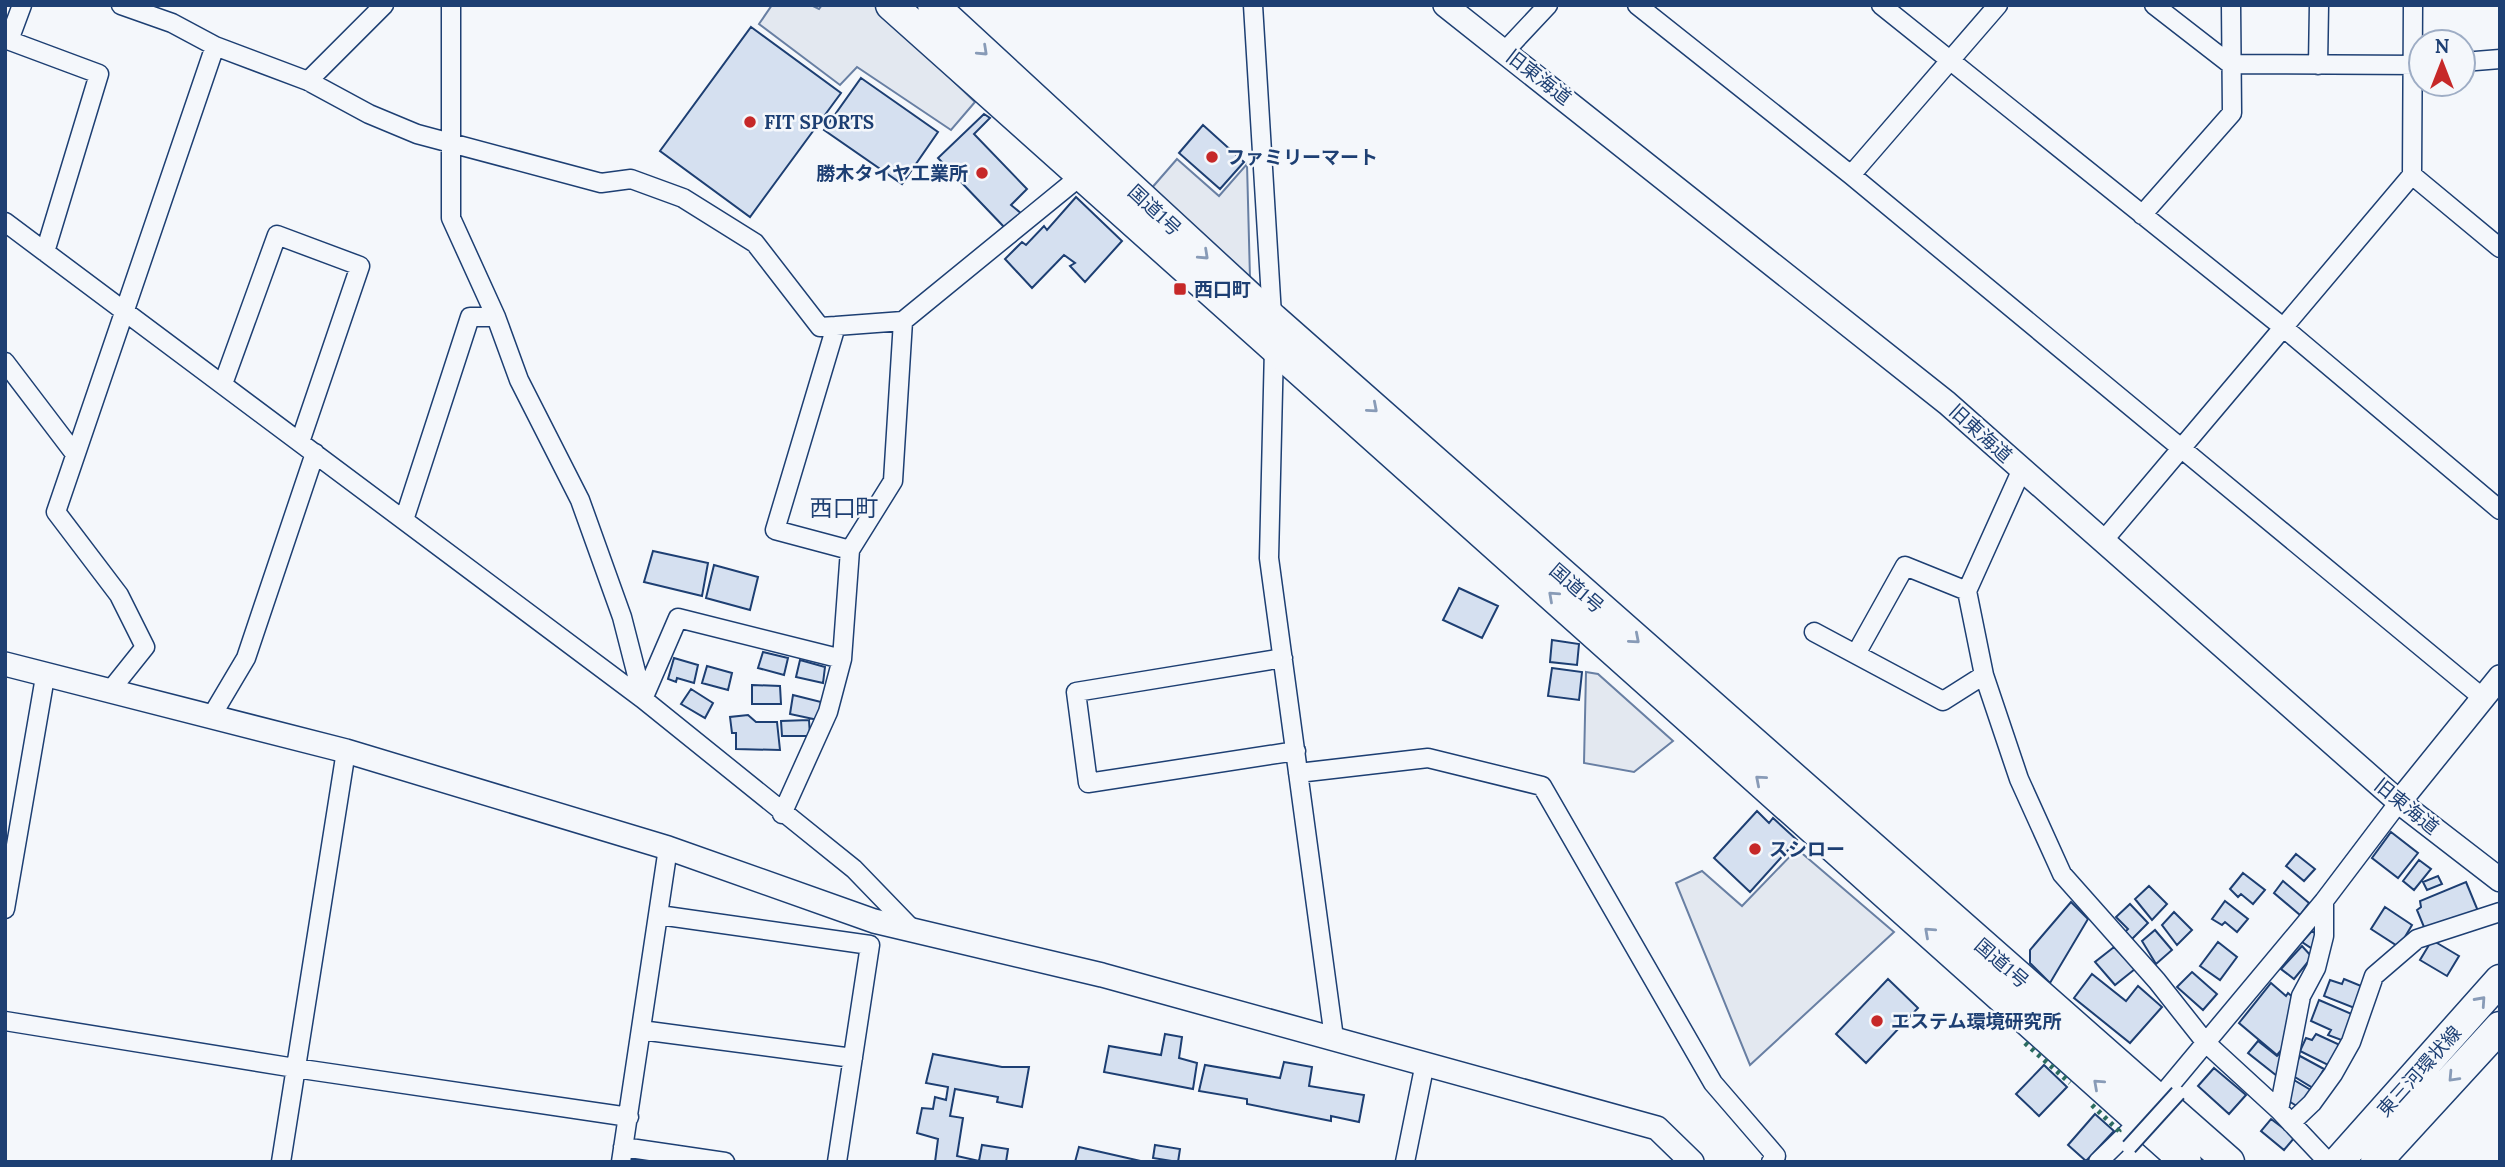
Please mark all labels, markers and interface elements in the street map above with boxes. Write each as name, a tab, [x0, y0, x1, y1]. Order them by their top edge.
north arrow	[2407, 28, 2477, 98]
text: N	[2435, 34, 2450, 58]
one-way arrow	[975, 43, 988, 56]
street label: 旧東海道	[1502, 44, 1576, 110]
place label: FIT SPORTS	[764, 110, 874, 134]
marker: FIT SPORTS	[742, 114, 758, 130]
place label: ファミリーマート	[1226, 145, 1378, 169]
marker: ファミリーマート	[1204, 149, 1220, 165]
place label: 勝木タイヤ工業所	[817, 161, 968, 185]
marker: 勝木タイヤ工業所	[974, 165, 990, 181]
street label: 国道1号	[1123, 179, 1187, 241]
one-way arrow	[1196, 247, 1209, 260]
place label: 西口町	[1194, 277, 1251, 301]
marker: 西口町	[1172, 281, 1188, 297]
one-way arrow	[1365, 399, 1378, 412]
street label: 旧東海道	[1945, 399, 2017, 467]
district label: 西口町	[810, 493, 879, 522]
street label: 国道1号	[1545, 558, 1609, 618]
one-way arrow	[1548, 592, 1561, 605]
one-way arrow	[1627, 631, 1640, 644]
street label: 旧東海道	[2370, 773, 2444, 839]
one-way arrow	[1755, 776, 1768, 788]
place label: スシロー	[1769, 837, 1845, 861]
marker: スシロー	[1747, 841, 1763, 857]
one-way arrow	[1924, 928, 1937, 940]
street label: 国道1号	[1970, 933, 2034, 993]
one-way arrow	[2473, 996, 2485, 1009]
place label: エステム環境研究所	[1891, 1009, 2061, 1033]
marker: エステム環境研究所	[1869, 1013, 1885, 1029]
street label: 東三河環状線	[2372, 1021, 2466, 1121]
one-way arrow	[2449, 1069, 2462, 1082]
one-way arrow	[2093, 1080, 2106, 1093]

